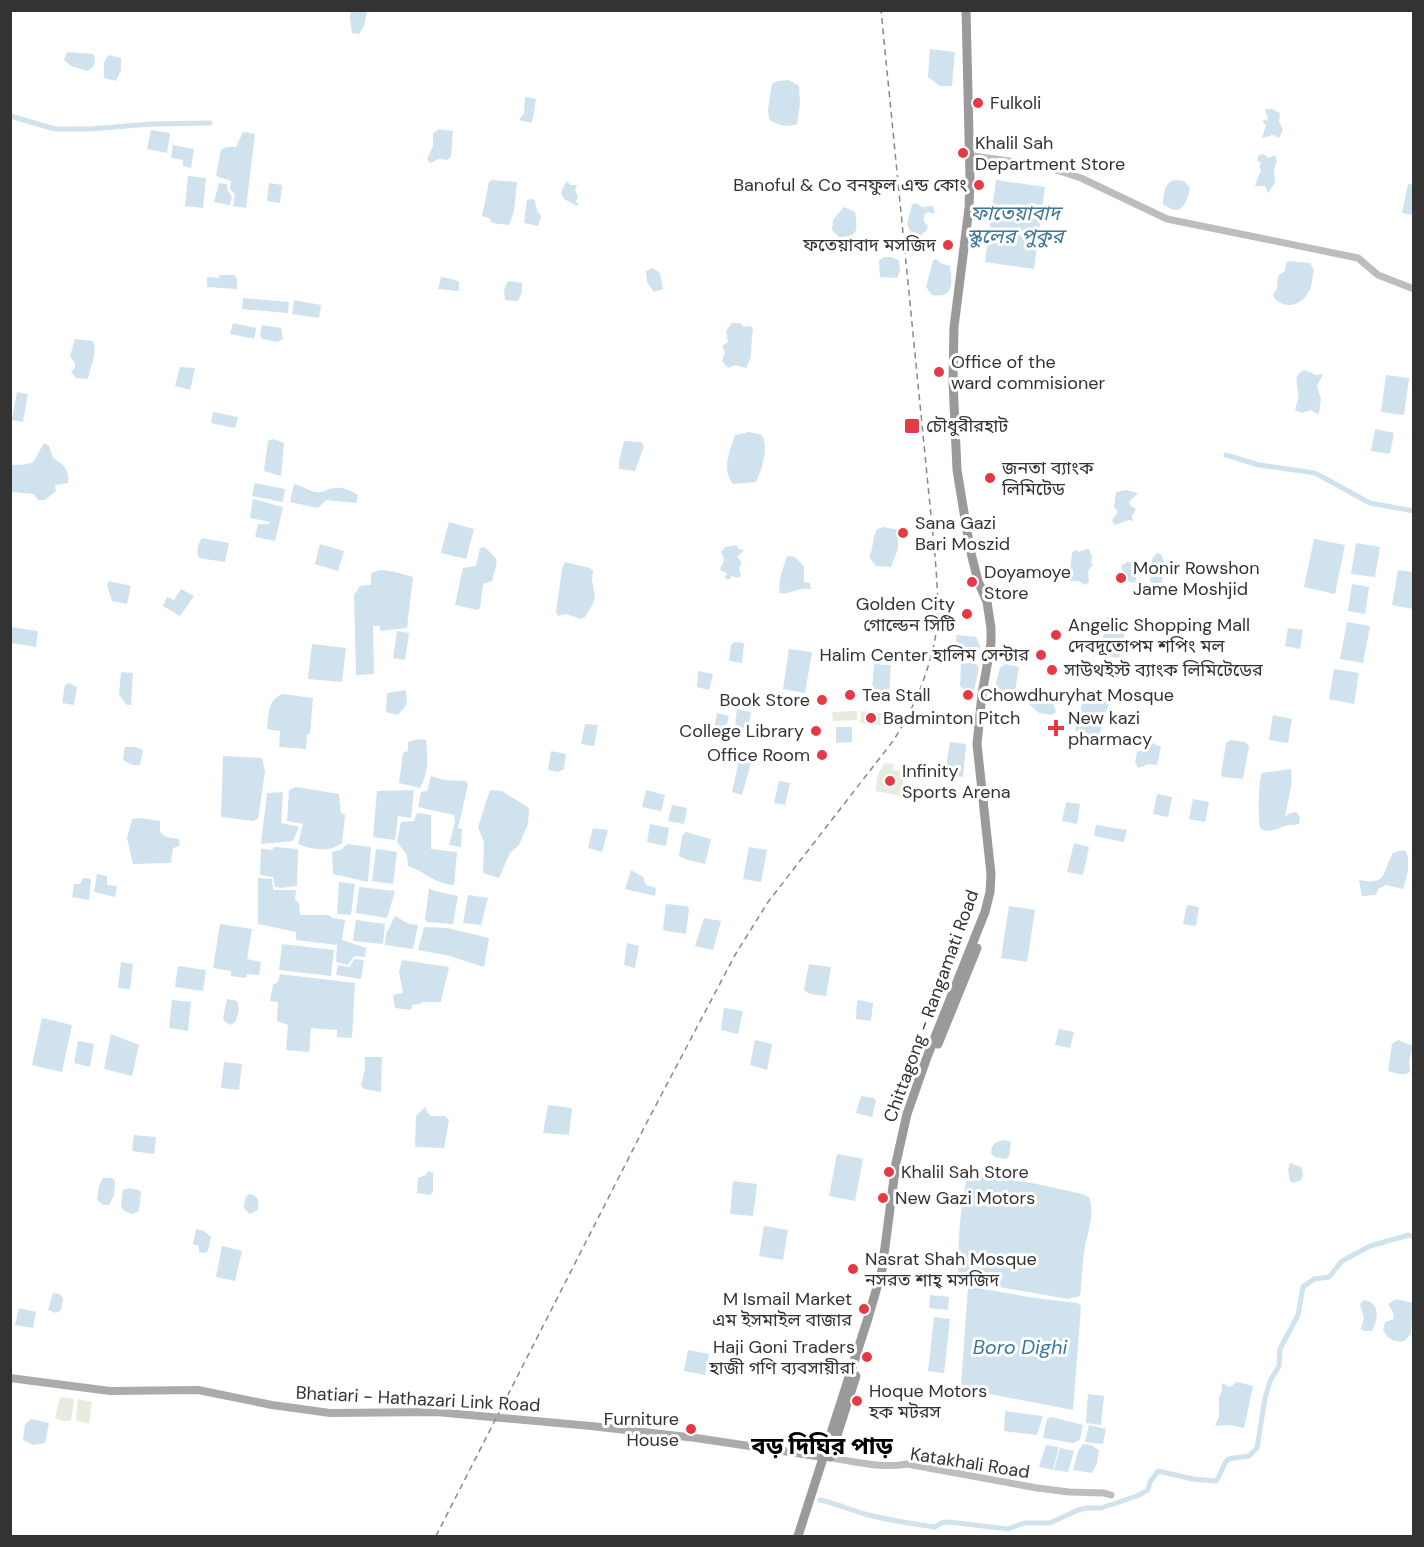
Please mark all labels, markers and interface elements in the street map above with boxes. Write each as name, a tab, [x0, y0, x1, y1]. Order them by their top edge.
place label: Fulkoli	[990, 91, 1041, 115]
marker: Fulkoli	[971, 96, 985, 110]
place label: Khalil Sah Department Store	[975, 131, 1125, 176]
marker: Khalil Sah Department Store	[956, 146, 970, 160]
place label: Banoful & Co বনফুল এন্ড কোং	[733, 173, 967, 197]
marker: Banoful & Co বনফুল এন্ড কোং	[972, 178, 986, 192]
water label: ফাতেয়াবাদ স্কুলের পুকুর	[967, 200, 1067, 249]
place label: ফতেয়াবাদ মসজিদ	[802, 233, 937, 257]
marker: ফতেয়াবাদ মসজিদ	[941, 238, 955, 252]
place label: Office of the ward commisioner	[951, 350, 1106, 395]
marker: Office of the ward commisioner	[932, 365, 946, 379]
place label: চৌধুরীরহাট	[926, 414, 1009, 438]
marker: চৌধুরীরহাট	[903, 417, 921, 435]
place label: জনতা ব্যাংক লিমিটেড	[1001, 456, 1094, 501]
marker: জনতা ব্যাংক লিমিটেড	[983, 471, 997, 485]
place label: Sana Gazi Bari Moszid	[915, 511, 1010, 556]
marker: Sana Gazi Bari Moszid	[896, 526, 910, 540]
place label: Monir Rowshon Jame Moshjid	[1133, 556, 1260, 601]
place label: Doyamoye Store	[984, 560, 1071, 605]
marker: Monir Rowshon Jame Moshjid	[1114, 571, 1128, 585]
marker: Doyamoye Store	[965, 575, 979, 589]
place label: Golden City গোল্ডেন সিটি	[856, 592, 956, 637]
marker: Golden City গোল্ডেন সিটি	[960, 607, 974, 621]
place label: Angelic Shopping Mall দেবদূতোপম শপিং মল	[1068, 613, 1250, 658]
marker: Angelic Shopping Mall দেবদূতোপম শপিং মল	[1049, 628, 1063, 642]
place label: Halim Center হালিম সেন্টার	[819, 643, 1029, 667]
marker: Halim Center হালিম সেন্টার	[1034, 648, 1048, 662]
place label: সাউথইস্ট ব্যাংক লিমিটেডের	[1063, 658, 1263, 682]
marker: সাউথইস্ট ব্যাংক লিমিটেডের	[1045, 663, 1059, 677]
place label: Tea Stall	[862, 683, 931, 707]
place label: Chowdhuryhat Mosque	[980, 683, 1174, 707]
place label: Book Store	[719, 688, 810, 712]
marker: Tea Stall	[843, 688, 857, 702]
marker: Chowdhuryhat Mosque	[961, 688, 975, 702]
marker: Book Store	[815, 693, 829, 707]
place label: Badminton Pitch	[883, 706, 1020, 730]
place label: New kazi pharmacy	[1068, 706, 1152, 751]
marker: Badminton Pitch	[864, 711, 878, 725]
place label: College Library	[679, 719, 804, 743]
marker: New kazi pharmacy	[1049, 721, 1063, 735]
marker: College Library	[809, 724, 823, 738]
place label: Office Room	[707, 743, 810, 767]
marker: Office Room	[815, 748, 829, 762]
place label: Infinity Sports Arena	[902, 759, 1011, 804]
marker: Infinity Sports Arena	[883, 774, 897, 788]
street label: Chittagong - Rangamati Road	[878, 887, 984, 1125]
place label: Khalil Sah Store	[901, 1160, 1029, 1184]
marker: Khalil Sah Store	[882, 1165, 896, 1179]
place label: New Gazi Motors	[895, 1186, 1035, 1210]
marker: New Gazi Motors	[876, 1191, 890, 1205]
place label: Nasrat Shah Mosque নসরত শাহ্‌ মসজিদ	[864, 1247, 1037, 1292]
marker: Nasrat Shah Mosque নসরত শাহ্‌ মসজিদ	[846, 1262, 860, 1276]
place label: M Ismail Market এম ইসমাইল বাজার	[712, 1287, 852, 1332]
marker: M Ismail Market এম ইসমাইল বাজার	[857, 1302, 871, 1316]
water label: Boro Dighi	[973, 1334, 1068, 1360]
place label: Haji Goni Traders হাজী গণি ব্যবসায়ীরা	[708, 1335, 855, 1380]
marker: Haji Goni Traders হাজী গণি ব্যবসায়ীরা	[860, 1350, 874, 1364]
place label: Hoque Motors হক মটরস	[868, 1379, 987, 1424]
street label: Bhatiari - Hathazari Link Road	[295, 1381, 541, 1417]
marker: Hoque Motors হক মটরস	[850, 1394, 864, 1408]
place label: Furniture House	[604, 1407, 679, 1452]
marker: Furniture House	[684, 1422, 698, 1436]
district label: বড় দিঘির পাড়	[750, 1430, 893, 1461]
street label: Katakhali Road	[908, 1442, 1032, 1484]

